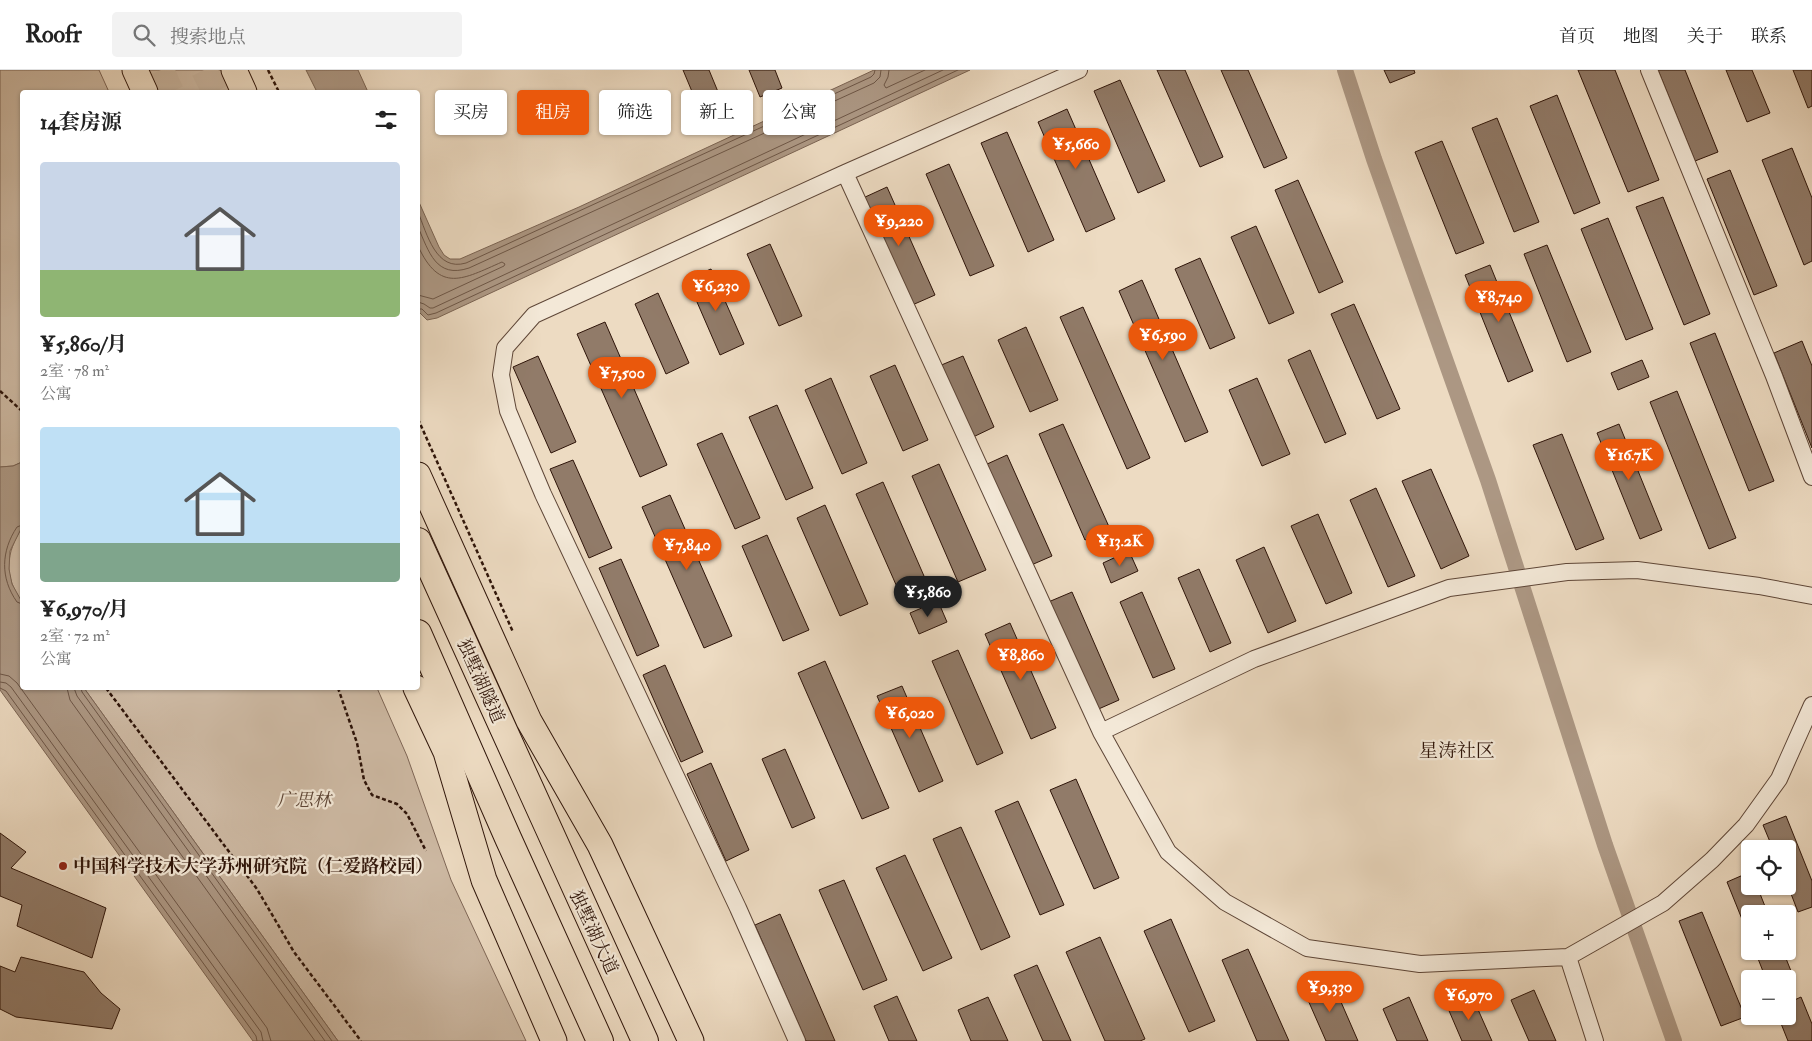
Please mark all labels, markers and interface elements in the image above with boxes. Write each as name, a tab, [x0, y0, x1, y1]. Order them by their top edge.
search box	[112, 12, 462, 57]
text: Roofr	[25, 19, 82, 50]
icon: search	[130, 21, 158, 49]
text: 搜索地点	[170, 25, 246, 49]
text: 首页	[1559, 25, 1595, 48]
text: 地图	[1623, 25, 1659, 48]
text: 关于	[1687, 25, 1723, 48]
text: 联系	[1751, 25, 1787, 48]
chip: 买房	[435, 90, 507, 135]
chip: 租房	[517, 90, 589, 135]
chip: 筛选	[599, 90, 671, 135]
chip: 新上	[681, 90, 753, 135]
chip: 公寓	[763, 90, 835, 135]
icon: filters	[372, 106, 400, 134]
text: 14套房源	[40, 109, 122, 136]
pin: ¥5,660	[1035, 128, 1117, 170]
text: ¥5,660	[1053, 134, 1099, 154]
icon: home	[175, 194, 265, 284]
pin: ¥9,220	[858, 204, 940, 247]
text: ¥9,220	[875, 211, 923, 231]
pin: ¥6,230	[675, 270, 757, 312]
text: ¥6,230	[693, 276, 739, 296]
pin: ¥8,740	[1458, 280, 1540, 323]
text: ¥8,740	[1476, 287, 1522, 307]
pin: ¥6,590	[1122, 318, 1204, 361]
text: ¥6,590	[1139, 325, 1187, 345]
text: ¥5,860/月	[40, 331, 127, 358]
pin: ¥7,500	[581, 356, 663, 399]
text: 2室 · 78 m²	[40, 361, 109, 381]
text: ¥7,500	[599, 363, 645, 383]
text: 公寓	[40, 384, 72, 404]
pin: ¥16.7K	[1588, 438, 1670, 481]
text: ¥16.7K	[1606, 445, 1652, 465]
icon: home	[175, 459, 265, 549]
pin: ¥13.2K	[1079, 524, 1161, 567]
pin: ¥7,840	[646, 528, 728, 571]
text: ¥13.2K	[1097, 531, 1143, 551]
text: ¥7,840	[663, 535, 711, 555]
pin: ¥5,860	[887, 576, 969, 618]
text: ¥5,860	[905, 582, 951, 602]
text: ¥6,970/月	[40, 596, 129, 623]
text: 2室 · 72 m²	[40, 626, 110, 646]
street label: 独墅湖隧道	[452, 635, 509, 727]
pin: ¥8,860	[980, 638, 1062, 681]
text: ¥8,860	[997, 645, 1045, 665]
text: 公寓	[40, 649, 72, 669]
pin: ¥6,020	[869, 696, 951, 739]
text: ¥6,020	[886, 703, 934, 723]
district label: 星涛社区	[1419, 739, 1495, 763]
park label: 广思林	[277, 789, 334, 812]
map controls	[1741, 840, 1796, 1025]
button: locate	[1741, 840, 1796, 895]
place label: 中国科学技术大学苏州研究院（仁爱路校园）	[73, 855, 433, 878]
marker: 中国科学技术大学苏州研究院（仁爱路校园）	[57, 860, 69, 872]
street label: 独墅湖大道	[564, 887, 623, 978]
button: +	[1741, 905, 1796, 960]
pin: ¥9,330	[1289, 970, 1371, 1013]
button: −	[1741, 970, 1796, 1025]
text: ¥9,330	[1308, 977, 1352, 997]
pin: ¥6,970	[1428, 978, 1510, 1021]
text: ¥6,970	[1445, 985, 1493, 1005]

